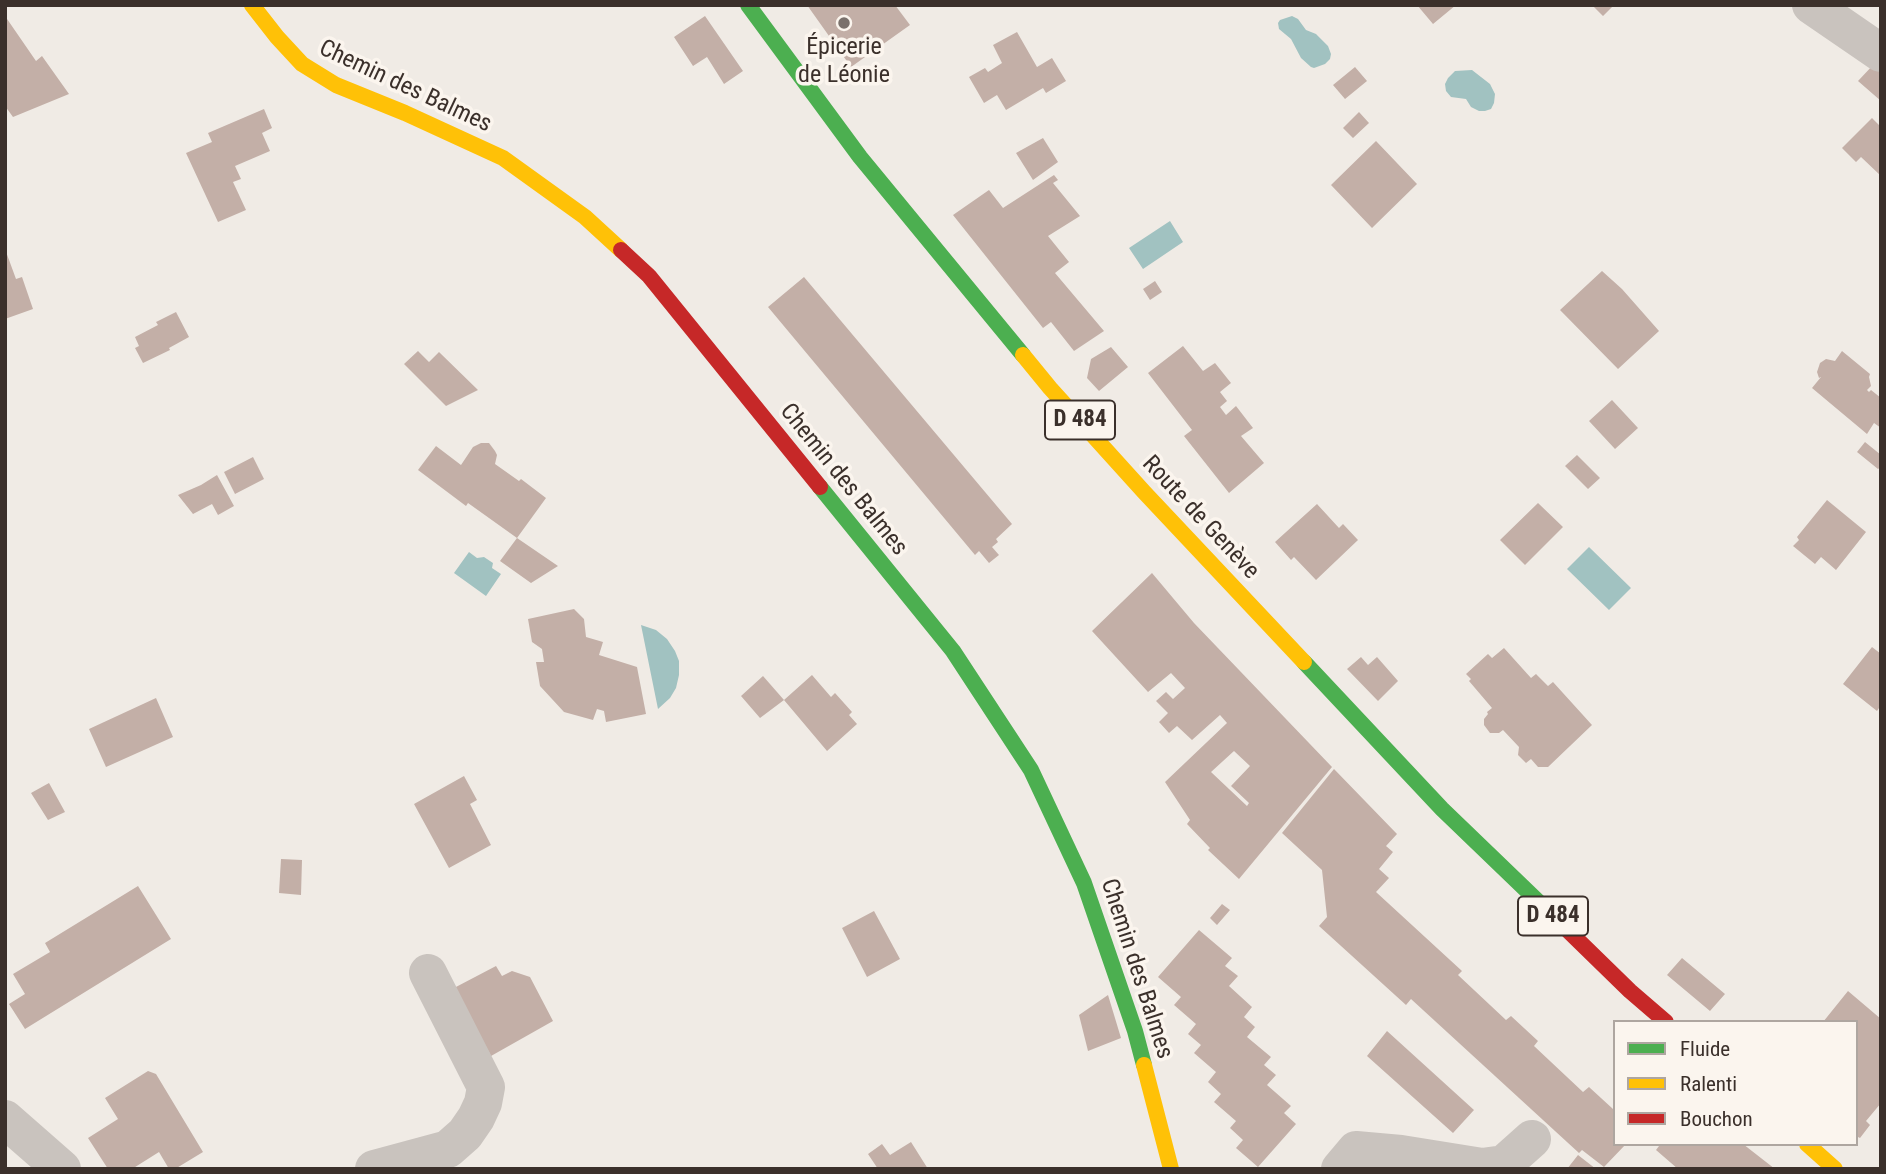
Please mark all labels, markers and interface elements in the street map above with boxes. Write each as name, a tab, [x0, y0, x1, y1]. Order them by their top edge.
marker: Épicerie de Léonie	[836, 15, 852, 31]
street label: Chemin des Balmes	[314, 34, 496, 140]
place label: Épicerie de Léonie	[798, 34, 890, 90]
street label: Chemin des Balmes	[773, 398, 913, 562]
road number: D 484	[1045, 400, 1115, 440]
street label: Route de Genève	[1135, 450, 1265, 586]
street label: Chemin des Balmes	[1093, 876, 1179, 1062]
road number: D 484	[1518, 897, 1588, 936]
legend	[1613, 1020, 1858, 1146]
text: Fluide	[1680, 1037, 1730, 1061]
text: Ralenti	[1680, 1072, 1737, 1096]
text: Bouchon	[1680, 1107, 1753, 1131]

